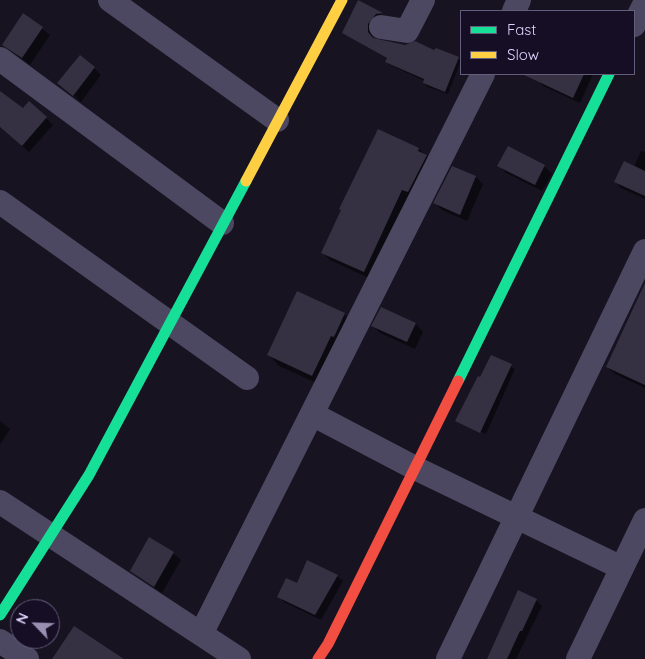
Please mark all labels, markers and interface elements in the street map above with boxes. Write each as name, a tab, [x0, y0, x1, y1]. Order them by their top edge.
legend	[460, 10, 635, 75]
text: Fast	[507, 20, 536, 39]
text: Slow	[507, 45, 539, 64]
north arrow	[10, 599, 60, 649]
text: N	[12, 610, 33, 627]

